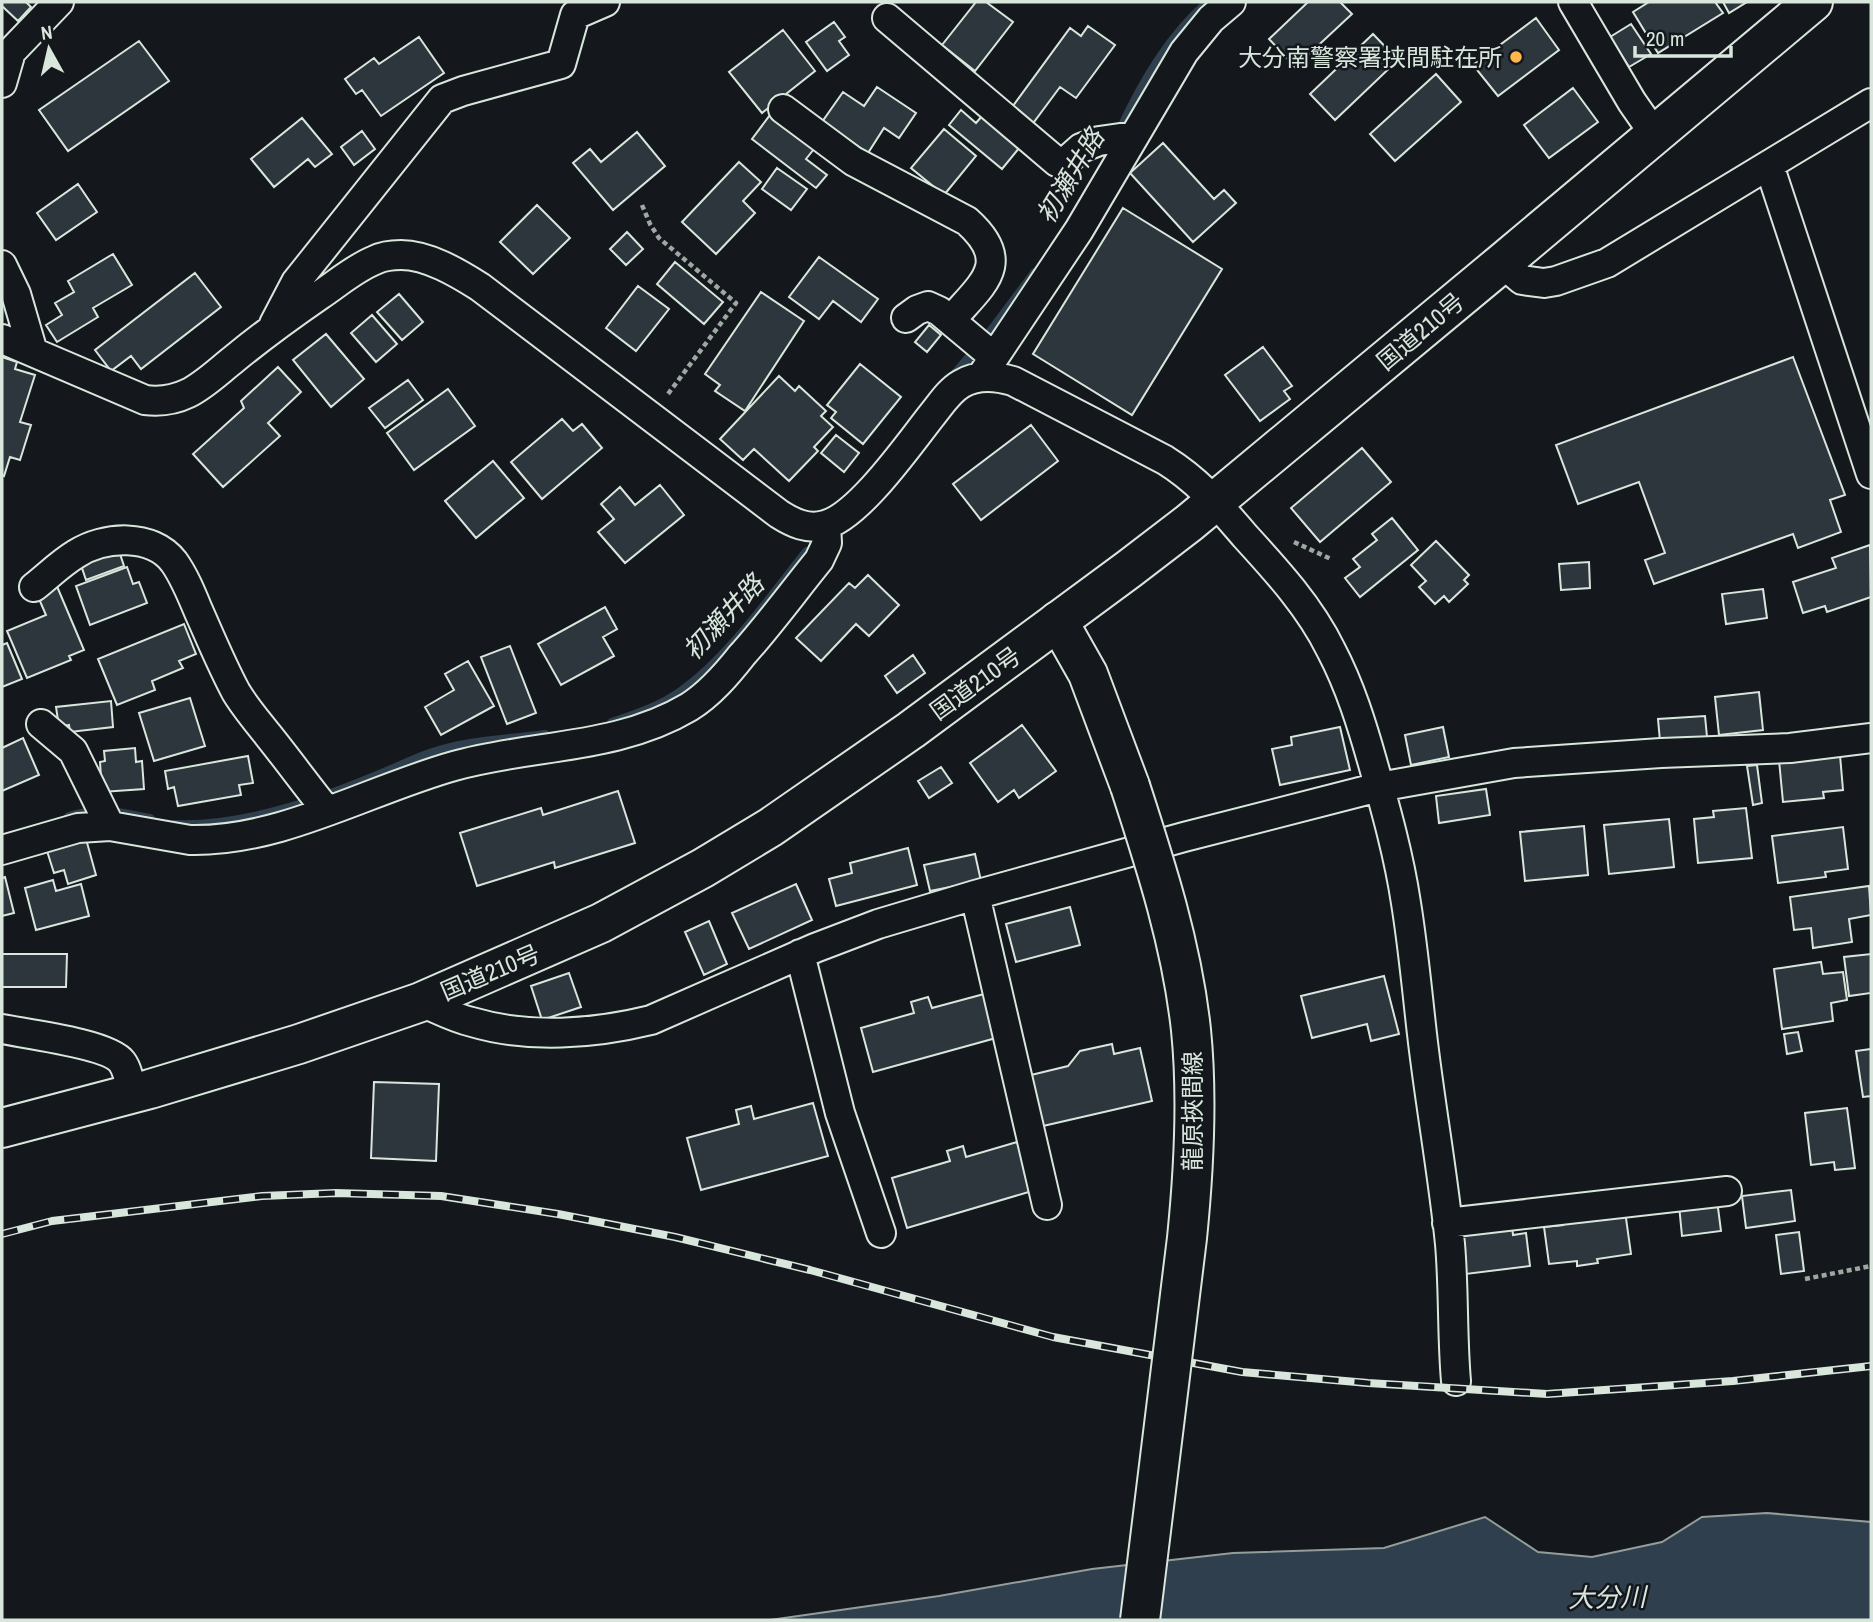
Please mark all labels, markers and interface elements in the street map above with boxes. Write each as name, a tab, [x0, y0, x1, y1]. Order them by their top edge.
north arrow	[14, 14, 84, 84]
scale bar	[1635, 14, 1731, 58]
text: N	[39, 19, 54, 46]
text: 20 m	[1646, 24, 1684, 53]
place label: 大分南警察署挟間駐在所	[1238, 41, 1502, 73]
marker: 大分南警察署挟間駐在所	[1508, 49, 1524, 65]
water label: 初瀬井路	[1028, 121, 1113, 230]
street label: 国道210号	[1370, 285, 1470, 377]
water label: 初瀬井路	[675, 566, 773, 667]
street label: 国道210号	[923, 639, 1027, 727]
street label: 国道210号	[435, 937, 545, 1007]
street label: 龍原挾間線	[1176, 1051, 1208, 1171]
water label: 大分川	[1568, 1579, 1649, 1615]

